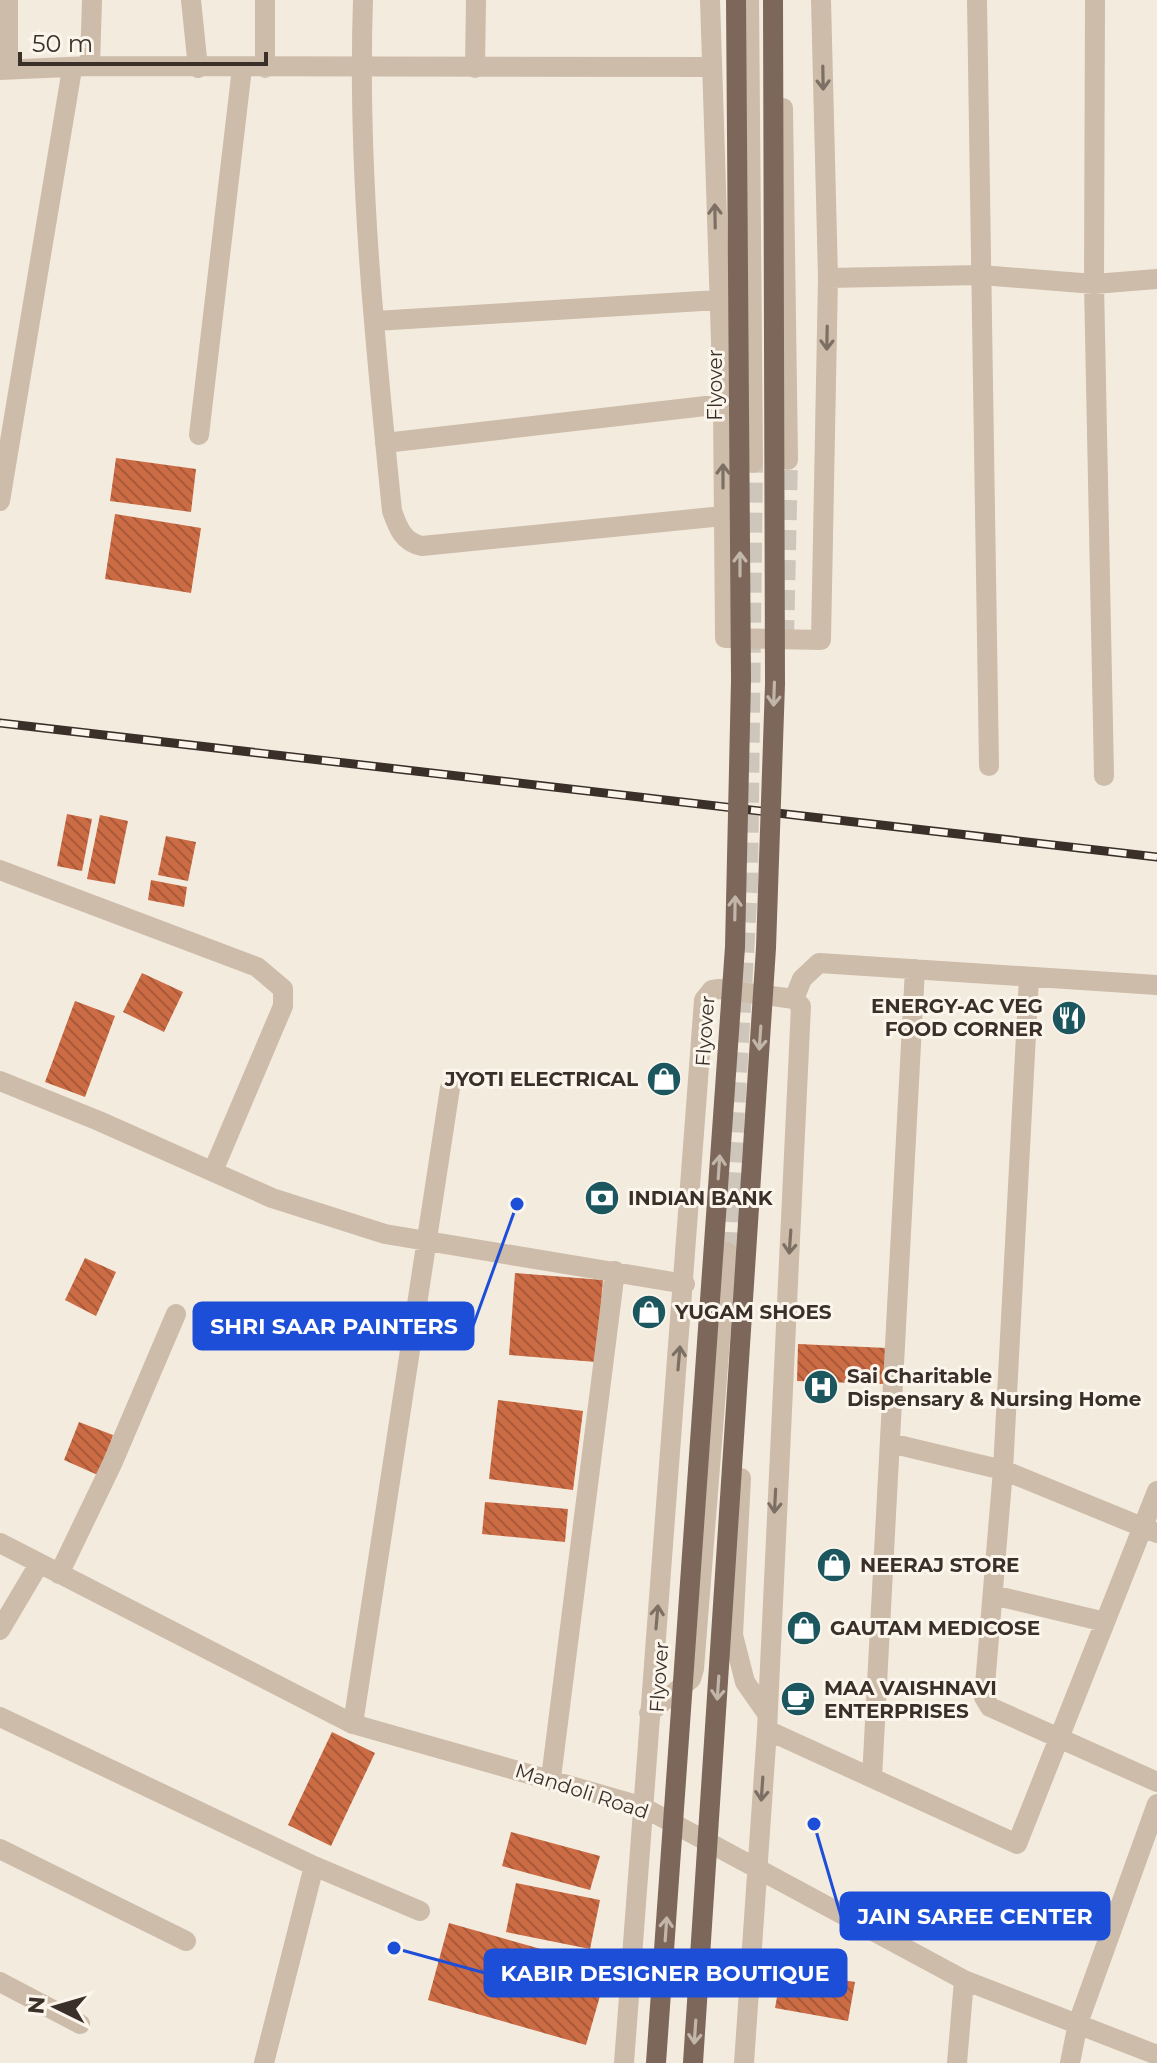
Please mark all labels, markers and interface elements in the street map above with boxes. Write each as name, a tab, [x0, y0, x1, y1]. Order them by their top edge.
scale bar	[20, 16, 266, 66]
text: 50 m	[32, 29, 93, 58]
one-way arrow	[815, 64, 831, 91]
one-way arrow	[708, 203, 723, 230]
one-way arrow	[819, 324, 834, 351]
street label: Flyover	[703, 349, 727, 421]
one-way arrow	[715, 463, 731, 490]
one-way arrow	[732, 551, 748, 578]
one-way arrow	[767, 680, 782, 707]
one-way arrow	[728, 895, 743, 922]
place label: ENERGY-AC VEG FOOD CORNER	[871, 994, 1043, 1041]
street label: Flyover	[691, 995, 719, 1067]
restaurant icon: ENERGY-AC VEG FOOD CORNER	[1050, 999, 1088, 1037]
one-way arrow	[752, 1024, 767, 1051]
shop icon: JYOTI ELECTRICAL	[645, 1060, 683, 1098]
place label: JYOTI ELECTRICAL	[444, 1067, 638, 1091]
one-way arrow	[712, 1154, 727, 1181]
bank icon: INDIAN BANK	[583, 1179, 621, 1217]
place label: INDIAN BANK	[628, 1186, 774, 1210]
one-way arrow	[782, 1228, 797, 1255]
shop icon: YUGAM SHOES	[630, 1293, 668, 1331]
place label: YUGAM SHOES	[674, 1300, 832, 1324]
callout: SHRI SAAR PAINTERS	[194, 1303, 473, 1349]
text: SHRI SAAR PAINTERS	[210, 1313, 458, 1340]
one-way arrow	[672, 1345, 687, 1372]
place label: Sai Charitable Dispensary & Nursing Home	[847, 1364, 1141, 1411]
hospital icon: Sai Charitable Dispensary & Nursing Home	[802, 1368, 840, 1406]
one-way arrow	[767, 1487, 782, 1514]
shop icon: NEERAJ STORE	[815, 1546, 853, 1584]
place label: NEERAJ STORE	[860, 1553, 1020, 1577]
one-way arrow	[650, 1604, 665, 1631]
shop icon: GAUTAM MEDICOSE	[785, 1609, 823, 1647]
place label: GAUTAM MEDICOSE	[830, 1616, 1040, 1640]
street label: Flyover	[645, 1641, 673, 1713]
one-way arrow	[710, 1674, 725, 1701]
place label: MAA VAISHNAVI ENTERPRISES	[824, 1676, 997, 1723]
cafe icon: MAA VAISHNAVI ENTERPRISES	[779, 1680, 817, 1718]
street label: Mandoli Road	[512, 1758, 652, 1824]
one-way arrow	[754, 1775, 769, 1802]
callout: JAIN SAREE CENTER	[841, 1893, 1109, 1939]
text: JAIN SAREE CENTER	[856, 1903, 1093, 1930]
one-way arrow	[659, 1916, 674, 1943]
callout: KABIR DESIGNER BOUTIQUE	[485, 1950, 846, 1996]
text: KABIR DESIGNER BOUTIQUE	[501, 1960, 829, 1987]
north arrow	[16, 1967, 96, 2047]
text: N	[22, 1995, 51, 2015]
one-way arrow	[687, 2018, 702, 2045]

